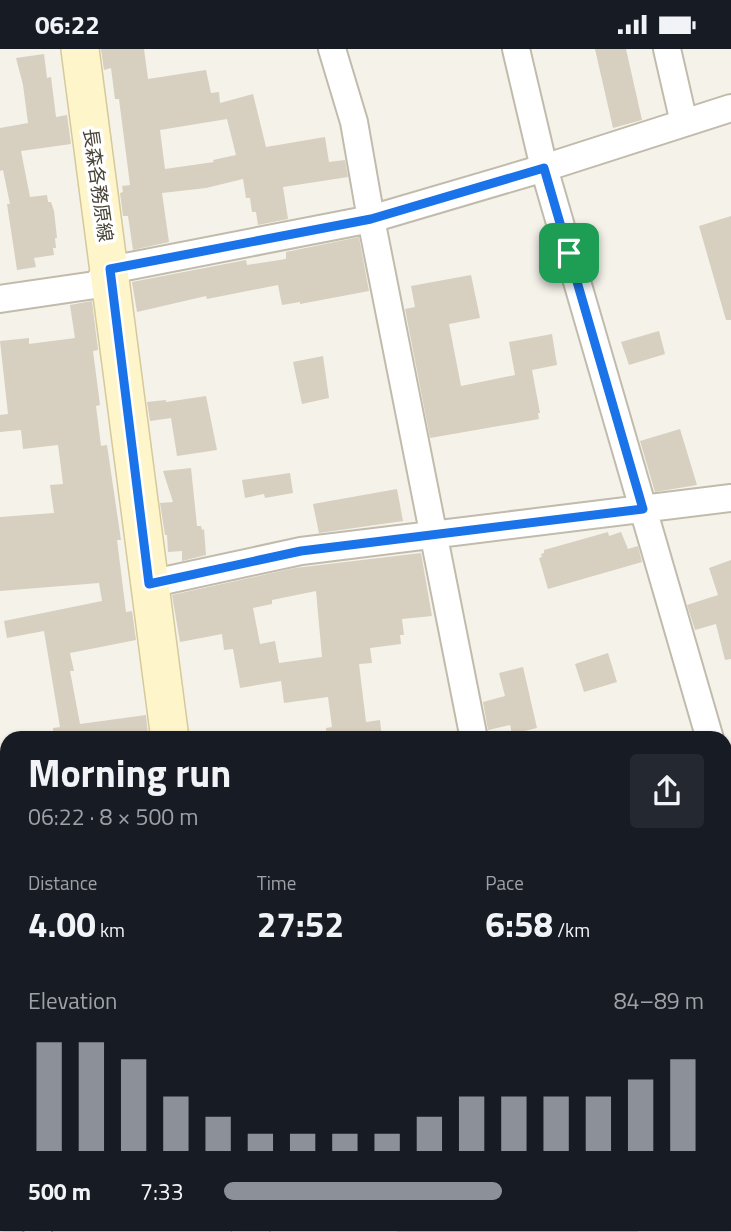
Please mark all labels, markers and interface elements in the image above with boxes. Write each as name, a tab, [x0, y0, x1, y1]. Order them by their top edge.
text: 06:22	[35, 5, 100, 44]
street label: 長森各務原線	[77, 127, 121, 243]
pin	[539, 223, 599, 283]
icon: arrive	[550, 234, 588, 272]
text: Morning run	[28, 744, 231, 802]
button: share	[630, 754, 704, 828]
text: 06:22 · 8 × 500 m	[28, 799, 198, 834]
text: Distance	[28, 868, 97, 897]
text: Time	[257, 868, 296, 897]
text: Pace	[485, 868, 524, 897]
text: 4.00	[28, 897, 96, 951]
text: 27:52	[257, 897, 344, 951]
text: 6:58	[485, 897, 553, 951]
text: km	[96, 915, 125, 944]
text: /km	[553, 915, 590, 944]
text: Elevation	[28, 983, 117, 1018]
text: 84–89 m	[614, 983, 704, 1018]
text: 500 m	[28, 1174, 91, 1209]
text: 7:33	[140, 1174, 184, 1209]

